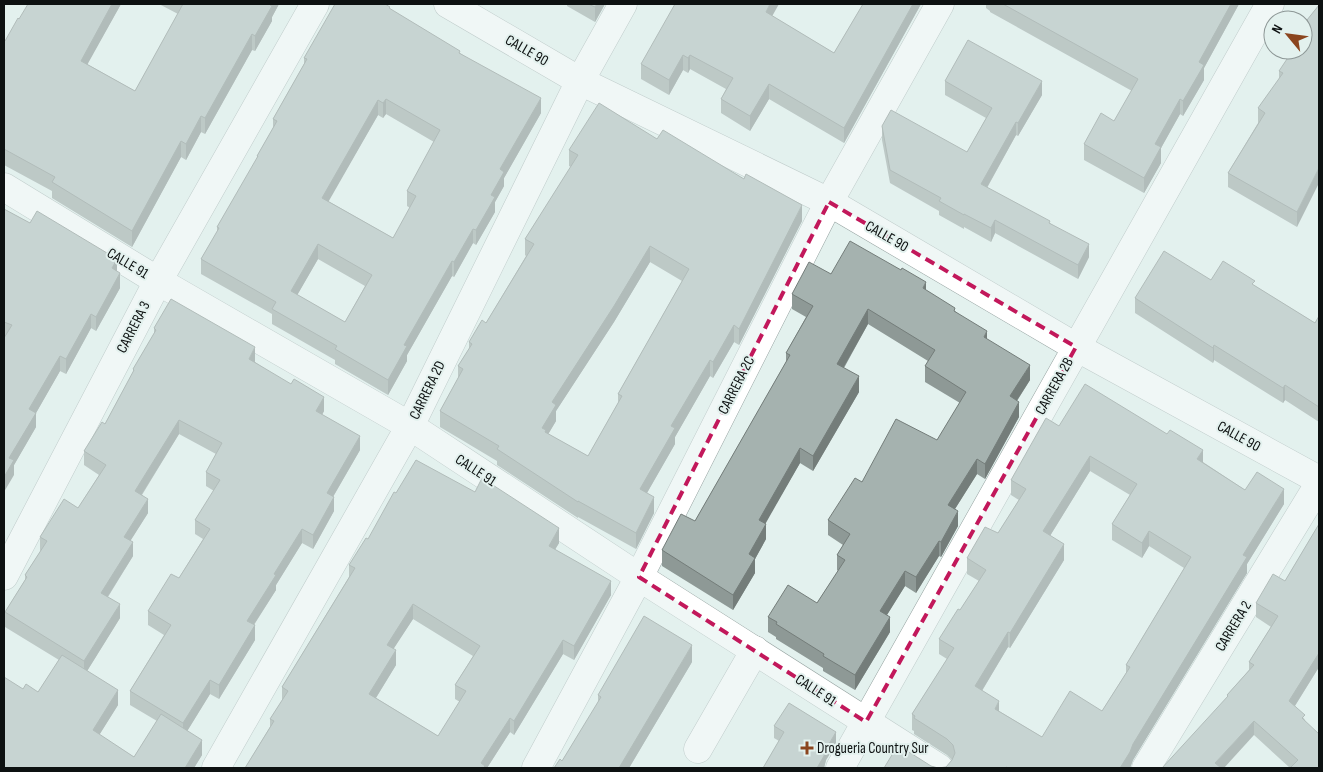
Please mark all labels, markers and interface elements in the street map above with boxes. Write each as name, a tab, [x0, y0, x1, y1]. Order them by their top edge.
north arrow	[1263, 10, 1313, 60]
text: N	[1268, 22, 1286, 36]
street label: CALLE 90	[502, 31, 552, 70]
street label: CALLE 90	[862, 217, 912, 256]
street label: CALLE 91	[103, 244, 153, 284]
street label: CARRERA 3	[112, 298, 155, 356]
street label: CARRERA 2C	[714, 353, 759, 418]
street label: CARRERA 2B	[1031, 354, 1078, 418]
street label: CARRERA 2D	[405, 358, 450, 423]
street label: CALLE 90	[1214, 417, 1264, 456]
street label: CALLE 91	[452, 450, 501, 491]
street label: CARRERA 2	[1211, 598, 1256, 655]
street label: CALLE 91	[792, 670, 841, 711]
place label: Drogueria Country Sur	[817, 739, 929, 758]
marker: Drogueria Country Sur	[801, 742, 813, 754]

